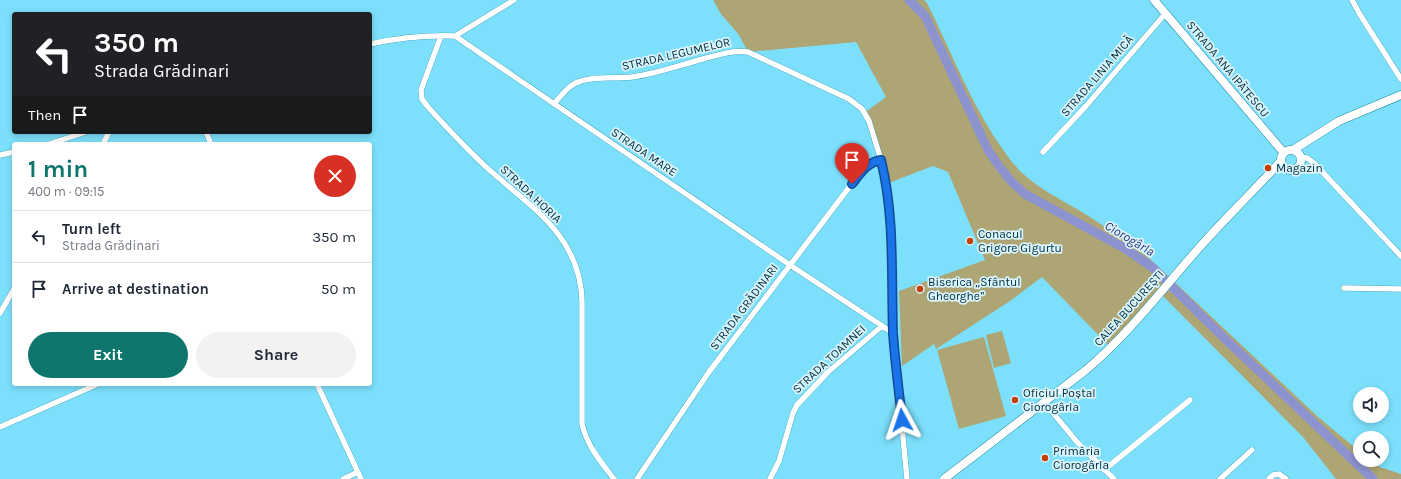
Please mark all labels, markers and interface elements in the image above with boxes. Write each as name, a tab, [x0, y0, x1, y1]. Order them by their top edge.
street label: STRADA ANA IPĂTESCU	[1184, 18, 1272, 120]
text: 350 m	[94, 26, 179, 59]
icon: left	[28, 28, 80, 80]
street label: STRADA LINIA MICĂ	[1058, 32, 1136, 120]
street label: STRADA LEGUMELOR	[620, 35, 732, 73]
text: Strada Grădinari	[94, 60, 230, 82]
icon: arrive	[69, 104, 91, 126]
text: Then	[28, 106, 61, 124]
street label: STRADA MARE	[608, 125, 680, 179]
pin	[835, 143, 869, 184]
icon: arrive	[841, 149, 863, 171]
text: 1 min	[28, 155, 88, 183]
button: close	[314, 155, 356, 197]
place label: Magazin	[1276, 161, 1323, 175]
street label: STRADA HORIA	[498, 162, 565, 226]
marker: Magazin	[1263, 163, 1273, 173]
text: 400 m · 09:15	[28, 184, 104, 199]
water label: Ciorogârla	[1102, 218, 1158, 259]
text: Turn left	[62, 220, 121, 238]
icon: left	[28, 226, 50, 248]
place label: Conacul Grigore Gigurtu	[978, 227, 1062, 255]
text: 350 m	[312, 228, 356, 246]
marker: Conacul Grigore Gigurtu	[965, 236, 975, 246]
text: Strada Grădinari	[62, 238, 160, 253]
street label: STRADA GRĂDINARI	[707, 261, 781, 353]
street label: CALEA BUCUREȘTI	[1091, 267, 1167, 349]
place label: Biserica „Sfântul Gheorghe”	[928, 275, 1021, 303]
icon: arrive	[28, 278, 50, 300]
text: Arrive at destination	[62, 280, 209, 298]
text: 50 m	[321, 280, 356, 298]
marker: Biserica „Sfântul Gheorghe”	[915, 284, 925, 294]
street label: STRADA TOAMNEI	[790, 322, 868, 396]
button: Exit	[28, 332, 188, 378]
button: Share	[196, 332, 356, 378]
place label: Oficiul Poștal Ciorogârla	[1023, 386, 1096, 414]
map controls	[1353, 387, 1389, 467]
button: sound	[1353, 387, 1389, 423]
marker: Oficiul Poștal Ciorogârla	[1010, 395, 1020, 405]
position arrow	[881, 399, 923, 441]
button: search	[1353, 431, 1389, 467]
place label: Primăria Ciorogârla	[1053, 444, 1109, 472]
marker: Primăria Ciorogârla	[1040, 453, 1050, 463]

